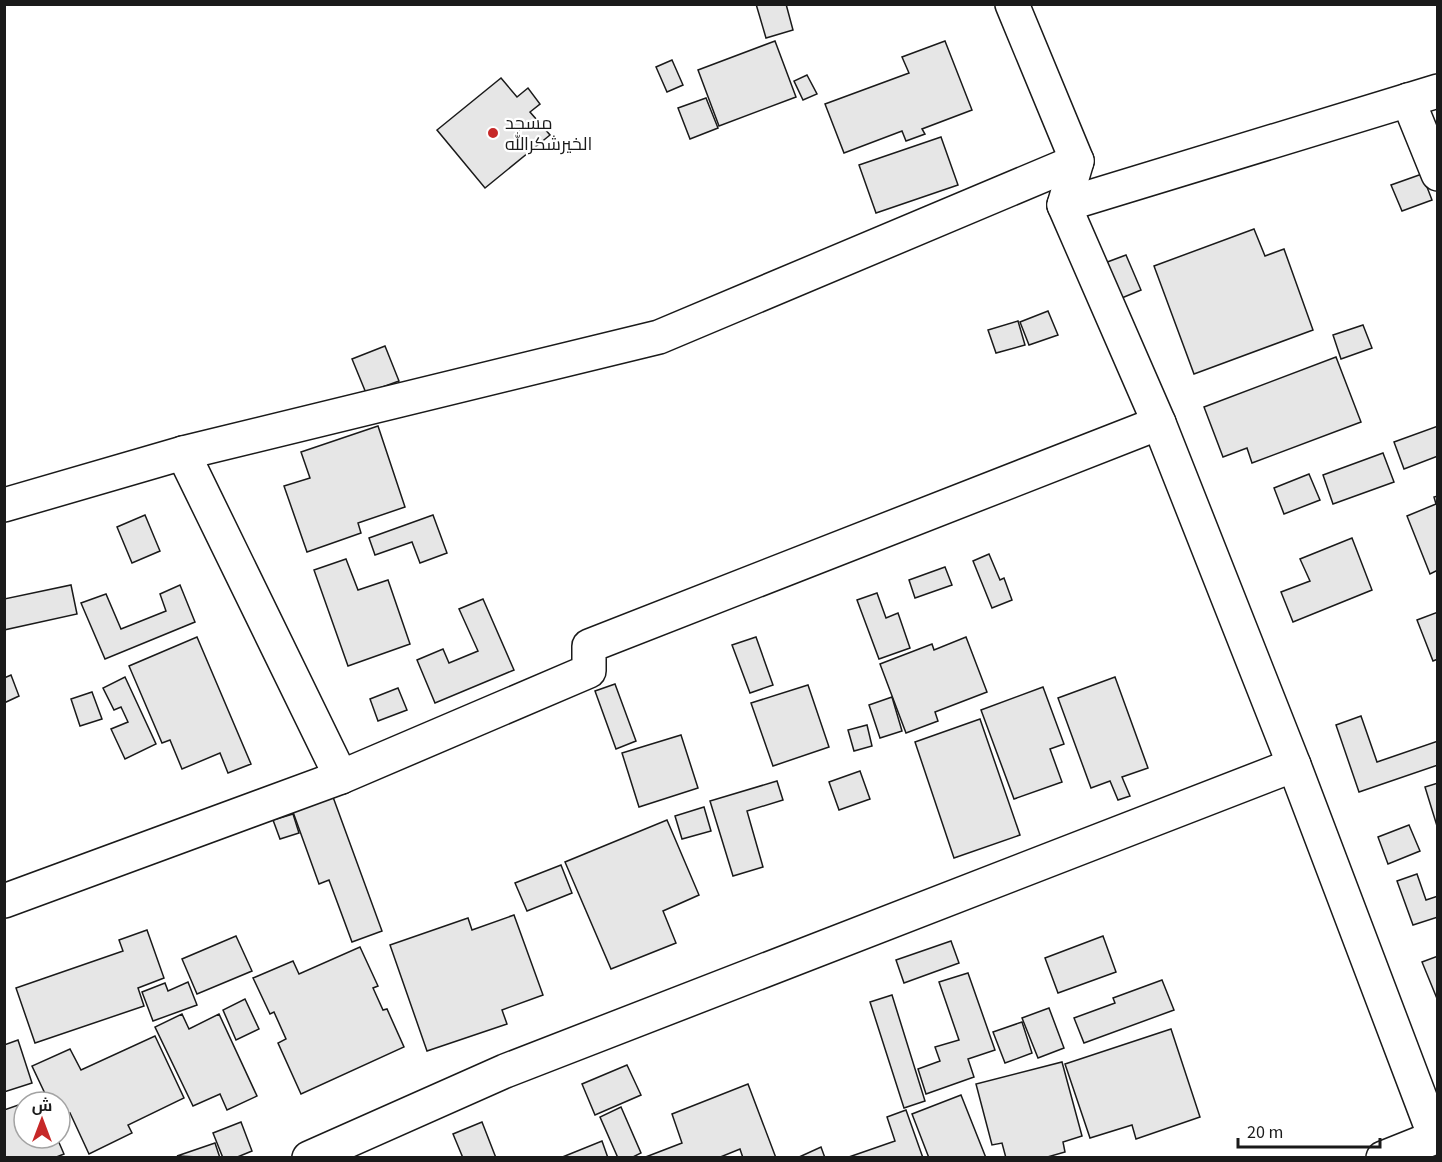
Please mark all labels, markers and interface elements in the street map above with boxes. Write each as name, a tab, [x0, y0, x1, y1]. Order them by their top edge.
place label: مسجد الخيرشكرالله	[505, 111, 592, 157]
marker: مسجد الخيرشكرالله	[486, 126, 500, 140]
north arrow	[12, 1090, 72, 1150]
text: ش	[32, 1095, 52, 1117]
scale bar	[1238, 1111, 1380, 1149]
text: 20 m	[1247, 1120, 1283, 1145]

